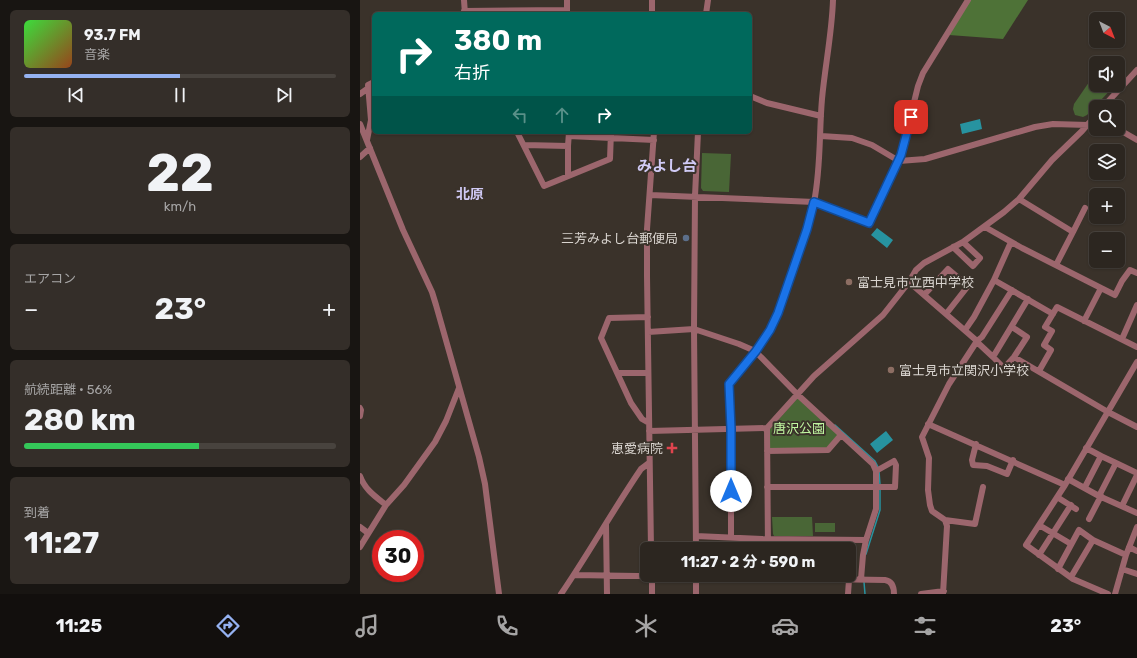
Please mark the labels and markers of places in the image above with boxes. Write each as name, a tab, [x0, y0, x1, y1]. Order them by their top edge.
pin	[894, 100, 928, 134]
place label: 三芳みよし台郵便局	[561, 231, 678, 246]
marker: 三芳みよし台郵便局	[681, 233, 691, 243]
place label: 富士見市立西中学校	[857, 275, 974, 290]
marker: 富士見市立西中学校	[844, 277, 854, 287]
place label: 富士見市立関沢小学校	[899, 363, 1029, 378]
marker: 富士見市立関沢小学校	[886, 365, 896, 375]
place label: 恵愛病院	[611, 441, 663, 456]
marker: 恵愛病院	[666, 442, 678, 454]

